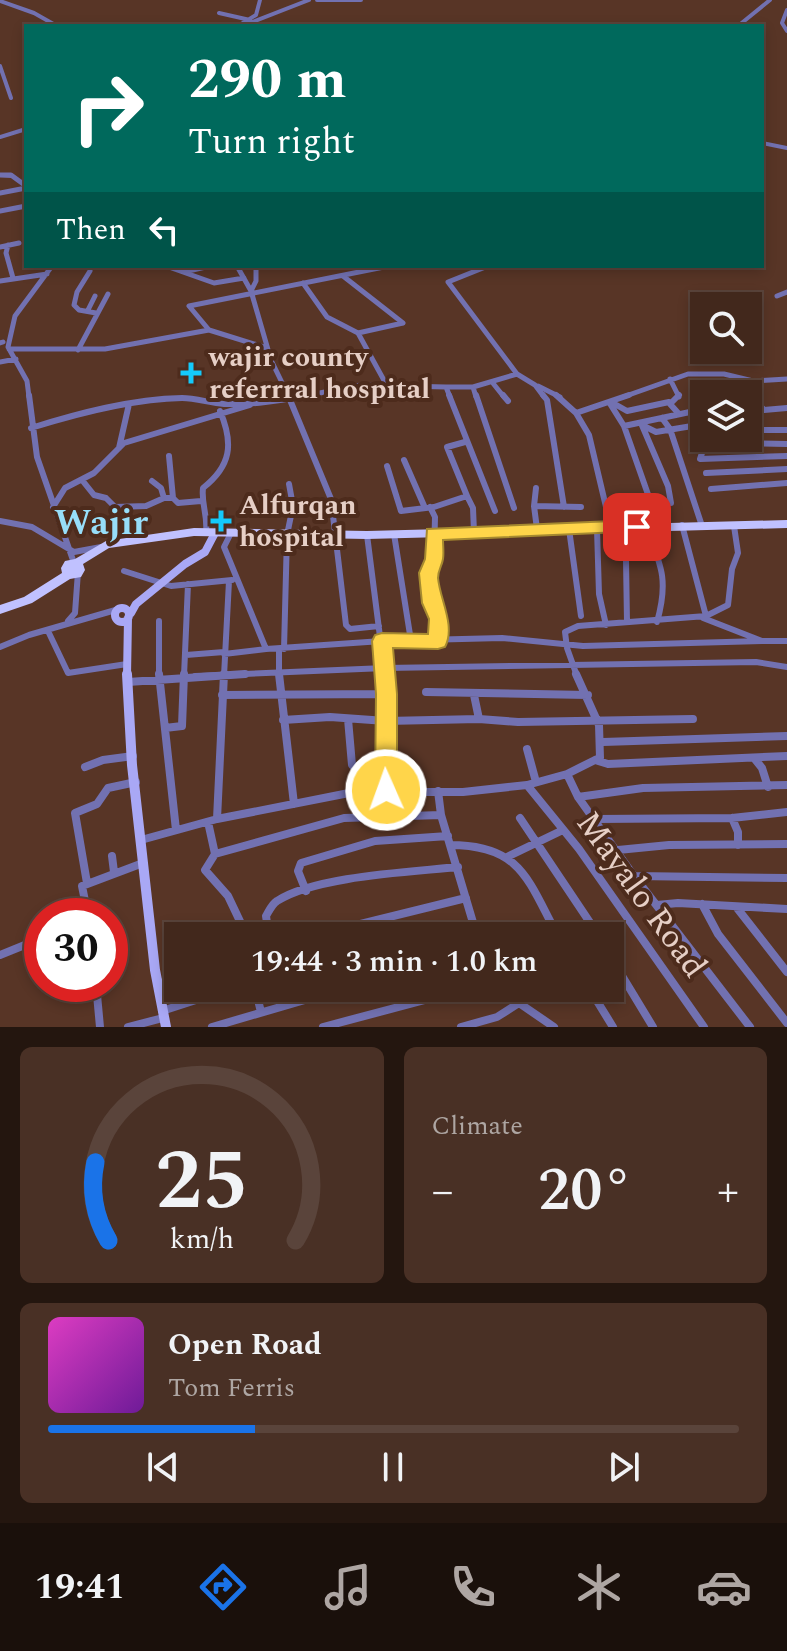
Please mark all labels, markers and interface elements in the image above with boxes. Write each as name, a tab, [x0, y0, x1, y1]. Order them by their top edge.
text: 290 m	[188, 38, 347, 123]
icon: right	[56, 56, 160, 160]
text: Turn right	[188, 115, 355, 170]
text: Then	[56, 207, 126, 253]
icon: left	[142, 208, 186, 252]
map controls	[690, 292, 762, 452]
button: search	[690, 292, 762, 364]
place label: wajir county referrral hospital	[207, 336, 430, 411]
marker: wajir county referrral hospital	[180, 362, 202, 384]
button: layers	[690, 380, 762, 452]
place label: Alfurqan hospital	[239, 484, 356, 559]
pin	[603, 493, 671, 561]
district label: Wajir	[54, 496, 149, 551]
icon: arrive	[615, 505, 659, 549]
marker: Alfurqan hospital	[210, 510, 232, 532]
position arrow	[344, 748, 428, 832]
street label: Mayalo Road	[563, 801, 719, 989]
speed limit sign: 30	[24, 898, 128, 1002]
text: 19:44 · 3 min · 1.0 km	[251, 939, 537, 985]
text: Climate	[432, 1106, 523, 1146]
text: 25	[155, 1119, 248, 1246]
text: 20°	[538, 1145, 632, 1237]
text: −	[432, 1158, 454, 1225]
text: +	[717, 1158, 739, 1225]
text: km/h	[170, 1218, 234, 1261]
text: Open Road	[168, 1322, 322, 1368]
text: Tom Ferris	[168, 1368, 295, 1408]
icon: previous	[141, 1445, 185, 1489]
icon: pause	[371, 1445, 415, 1489]
icon: next	[602, 1445, 646, 1489]
icon: directions	[195, 1559, 251, 1615]
icon: music	[320, 1559, 376, 1615]
icon: phone	[445, 1559, 501, 1615]
icon: climate	[571, 1559, 627, 1615]
icon: car	[696, 1559, 752, 1615]
text: 19:41	[35, 1560, 125, 1615]

